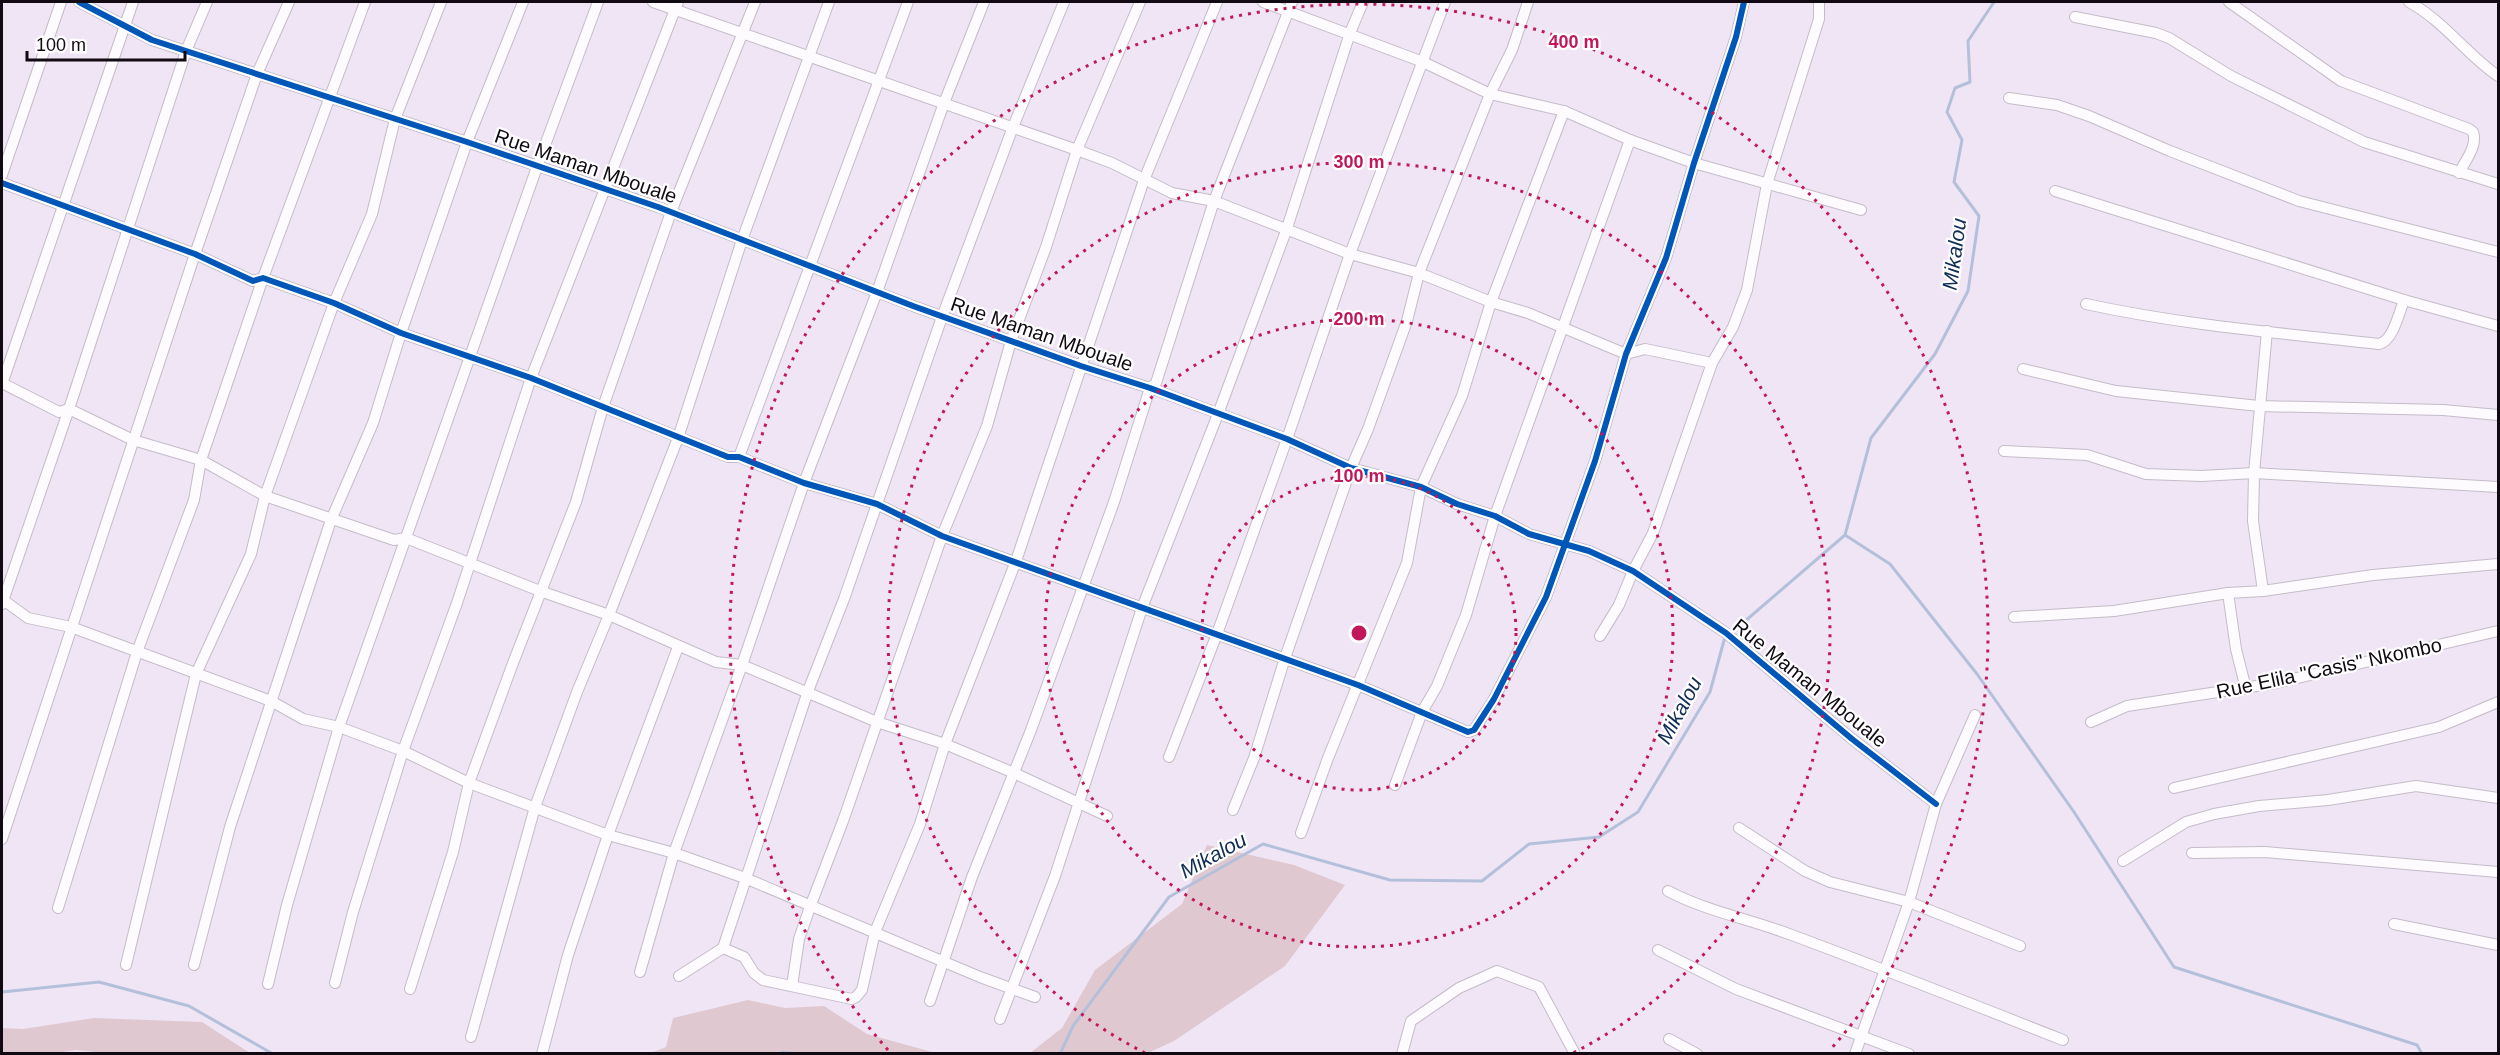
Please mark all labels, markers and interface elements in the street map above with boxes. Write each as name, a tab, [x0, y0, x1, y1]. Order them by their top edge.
scale bar	[27, 24, 184, 62]
text: 400 m	[1548, 32, 1600, 52]
text: 100 m	[36, 35, 86, 55]
street label: Rue Maman Mbouale	[492, 124, 680, 208]
text: 300 m	[1333, 152, 1385, 172]
water label: Mikalou	[1938, 216, 1970, 291]
street label: Rue Maman Mbouale	[948, 292, 1136, 376]
text: 200 m	[1333, 309, 1385, 329]
text: 100 m	[1333, 466, 1385, 486]
street label: Rue Maman Mbouale	[1729, 614, 1891, 752]
centre of rings	[1349, 623, 1369, 643]
street label: Rue Elila "Casis" Nkombo	[2214, 633, 2444, 703]
water label: Mikalou	[1652, 672, 1706, 747]
water label: Mikalou	[1176, 827, 1250, 883]

